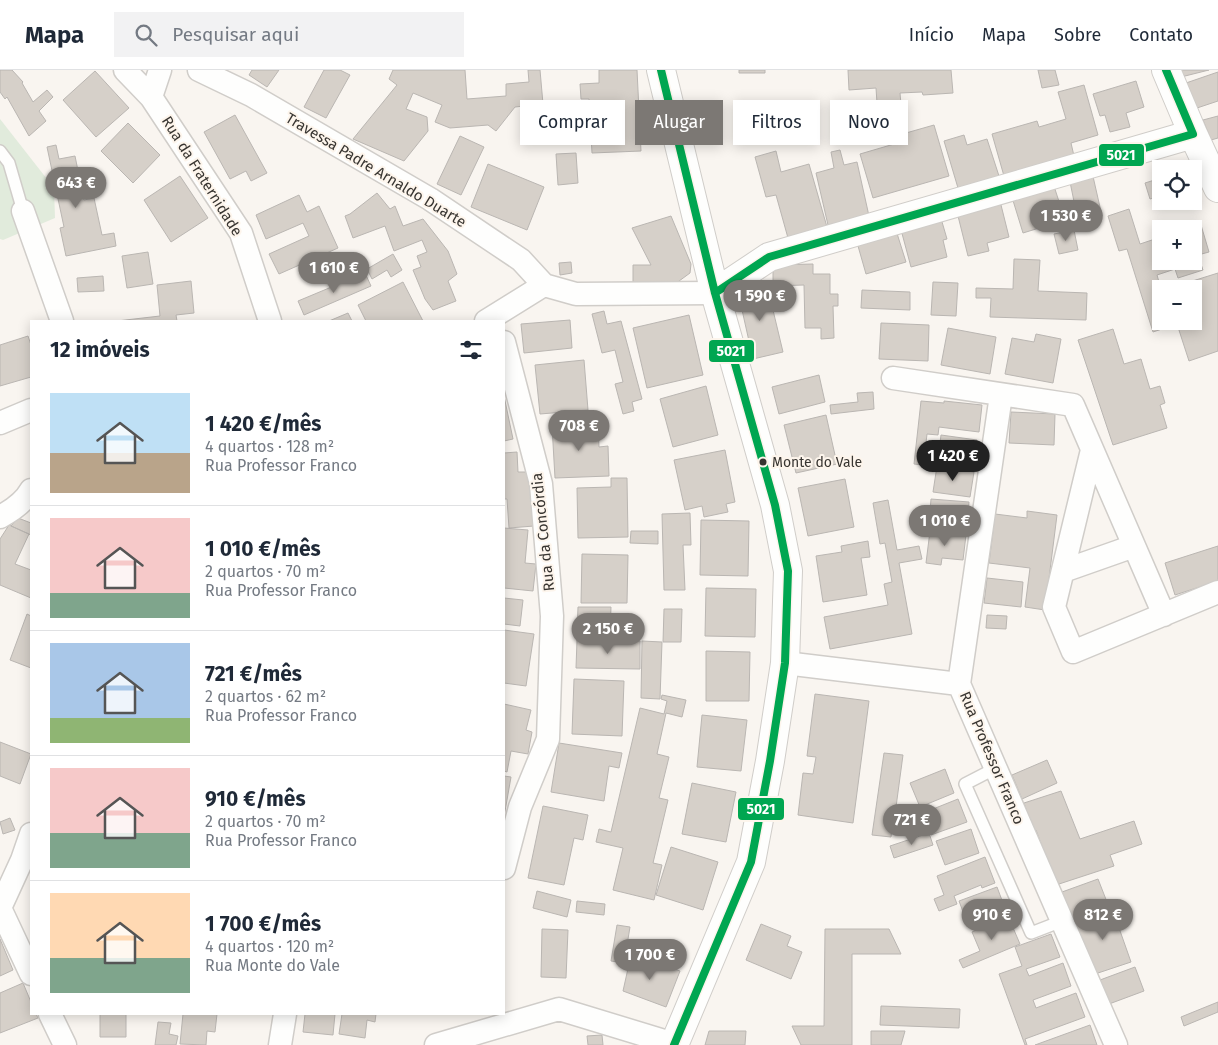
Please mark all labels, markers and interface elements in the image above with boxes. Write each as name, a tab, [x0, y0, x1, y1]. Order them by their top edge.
search box	[114, 12, 464, 57]
text: Mapa	[25, 21, 84, 49]
icon: search	[132, 21, 160, 49]
text: Pesquisar aqui	[172, 23, 299, 46]
text: Início	[909, 24, 954, 46]
text: Mapa	[982, 24, 1026, 46]
text: Sobre	[1054, 24, 1101, 46]
text: Contato	[1129, 24, 1193, 46]
chip: Comprar	[520, 100, 625, 145]
chip: Alugar	[635, 100, 723, 145]
chip: Filtros	[733, 100, 820, 145]
chip: Novo	[830, 100, 908, 145]
street label: Travessa Padre Arnaldo Duarte	[283, 109, 469, 231]
street label: Rua da Fraternidade	[158, 113, 246, 239]
line badge: 5021	[1098, 143, 1145, 167]
text: 5021	[1107, 147, 1135, 164]
map controls	[1152, 160, 1202, 330]
button: locate	[1152, 160, 1202, 210]
pin: 643 €	[41, 166, 111, 209]
text: 643 €	[56, 173, 96, 192]
pin: 1 530 €	[1020, 200, 1112, 242]
text: 1 530 €	[1041, 206, 1091, 225]
button: +	[1152, 220, 1202, 270]
pin: 1 610 €	[288, 252, 380, 294]
text: 1 610 €	[309, 258, 359, 277]
pin: 1 590 €	[714, 280, 806, 322]
button: −	[1152, 280, 1202, 330]
text: 1 590 €	[734, 286, 786, 305]
icon: filters	[457, 336, 485, 364]
text: 12 imóveis	[50, 337, 150, 363]
line badge: 5021	[708, 339, 755, 363]
text: 5021	[717, 343, 745, 360]
pin: 708 €	[544, 410, 614, 452]
text: 1 420 €/mês	[205, 411, 321, 437]
icon: home	[90, 413, 150, 473]
text: 708 €	[559, 416, 599, 435]
text: 4 quartos · 128 m²	[205, 437, 334, 456]
pin: 1 420 €	[907, 440, 999, 482]
text: 1 420 €	[928, 446, 978, 465]
place label: Monte do Vale	[772, 454, 862, 471]
text: Rua Professor Franco	[205, 456, 357, 475]
marker: Monte do Vale	[758, 457, 768, 467]
street label: Rua da Concórdia	[528, 472, 558, 592]
pin: 1 010 €	[899, 504, 991, 547]
text: 1 010 €	[920, 511, 970, 530]
text: 1 010 €/mês	[205, 536, 321, 562]
icon: home	[90, 538, 150, 598]
text: 2 quartos · 70 m²	[205, 562, 326, 581]
text: Rua Professor Franco	[205, 581, 357, 600]
pin: 2 150 €	[562, 612, 654, 655]
text: 2 150 €	[583, 619, 633, 638]
text: 721 €/mês	[205, 661, 302, 687]
icon: home	[90, 663, 150, 723]
text: 2 quartos · 62 m²	[205, 687, 326, 706]
street label: Rua Professor Franco	[956, 689, 1028, 827]
text: Rua Professor Franco	[205, 706, 357, 725]
text: 910 €/mês	[205, 786, 306, 812]
icon: home	[90, 788, 150, 848]
line badge: 5021	[737, 797, 785, 821]
text: 5021	[747, 801, 775, 818]
pin: 721 €	[877, 804, 947, 846]
text: 721 €	[894, 810, 930, 829]
text: 2 quartos · 70 m²	[205, 812, 326, 831]
text: Rua Professor Franco	[205, 831, 357, 850]
pin: 910 €	[957, 898, 1027, 941]
pin: 812 €	[1068, 898, 1138, 941]
text: 910 €	[973, 905, 1011, 924]
text: 812 €	[1084, 905, 1122, 924]
text: 1 700 €/mês	[205, 911, 321, 937]
icon: home	[90, 913, 150, 973]
text: 4 quartos · 120 m²	[205, 937, 334, 956]
pin: 1 700 €	[604, 938, 696, 981]
text: 1 700 €	[625, 945, 675, 964]
text: Rua Monte do Vale	[205, 956, 340, 975]

